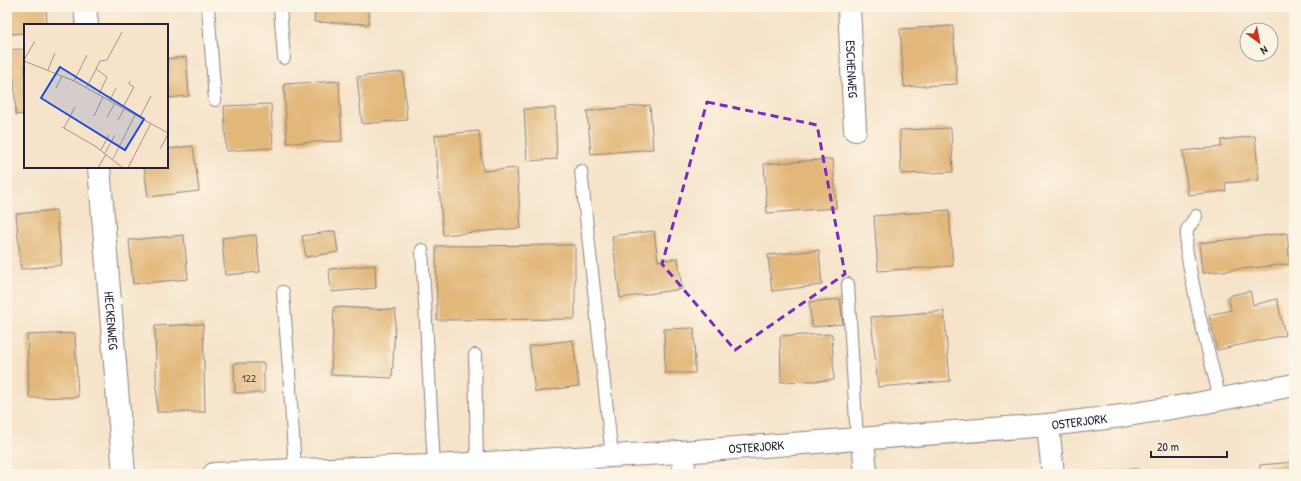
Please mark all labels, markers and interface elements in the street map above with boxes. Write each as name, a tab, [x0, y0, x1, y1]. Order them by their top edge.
north arrow	[1239, 22, 1279, 62]
inset map	[24, 24, 168, 168]
street label: ESCHENWEG	[842, 40, 862, 99]
text: N	[1258, 43, 1270, 58]
street label: HECKENWEG	[100, 291, 123, 351]
house number: 122	[242, 371, 256, 385]
street label: OSTERJORK	[1050, 409, 1108, 434]
scale bar	[1151, 433, 1227, 459]
street label: OSTERJORK	[728, 435, 785, 458]
text: 20 m	[1157, 438, 1179, 455]

